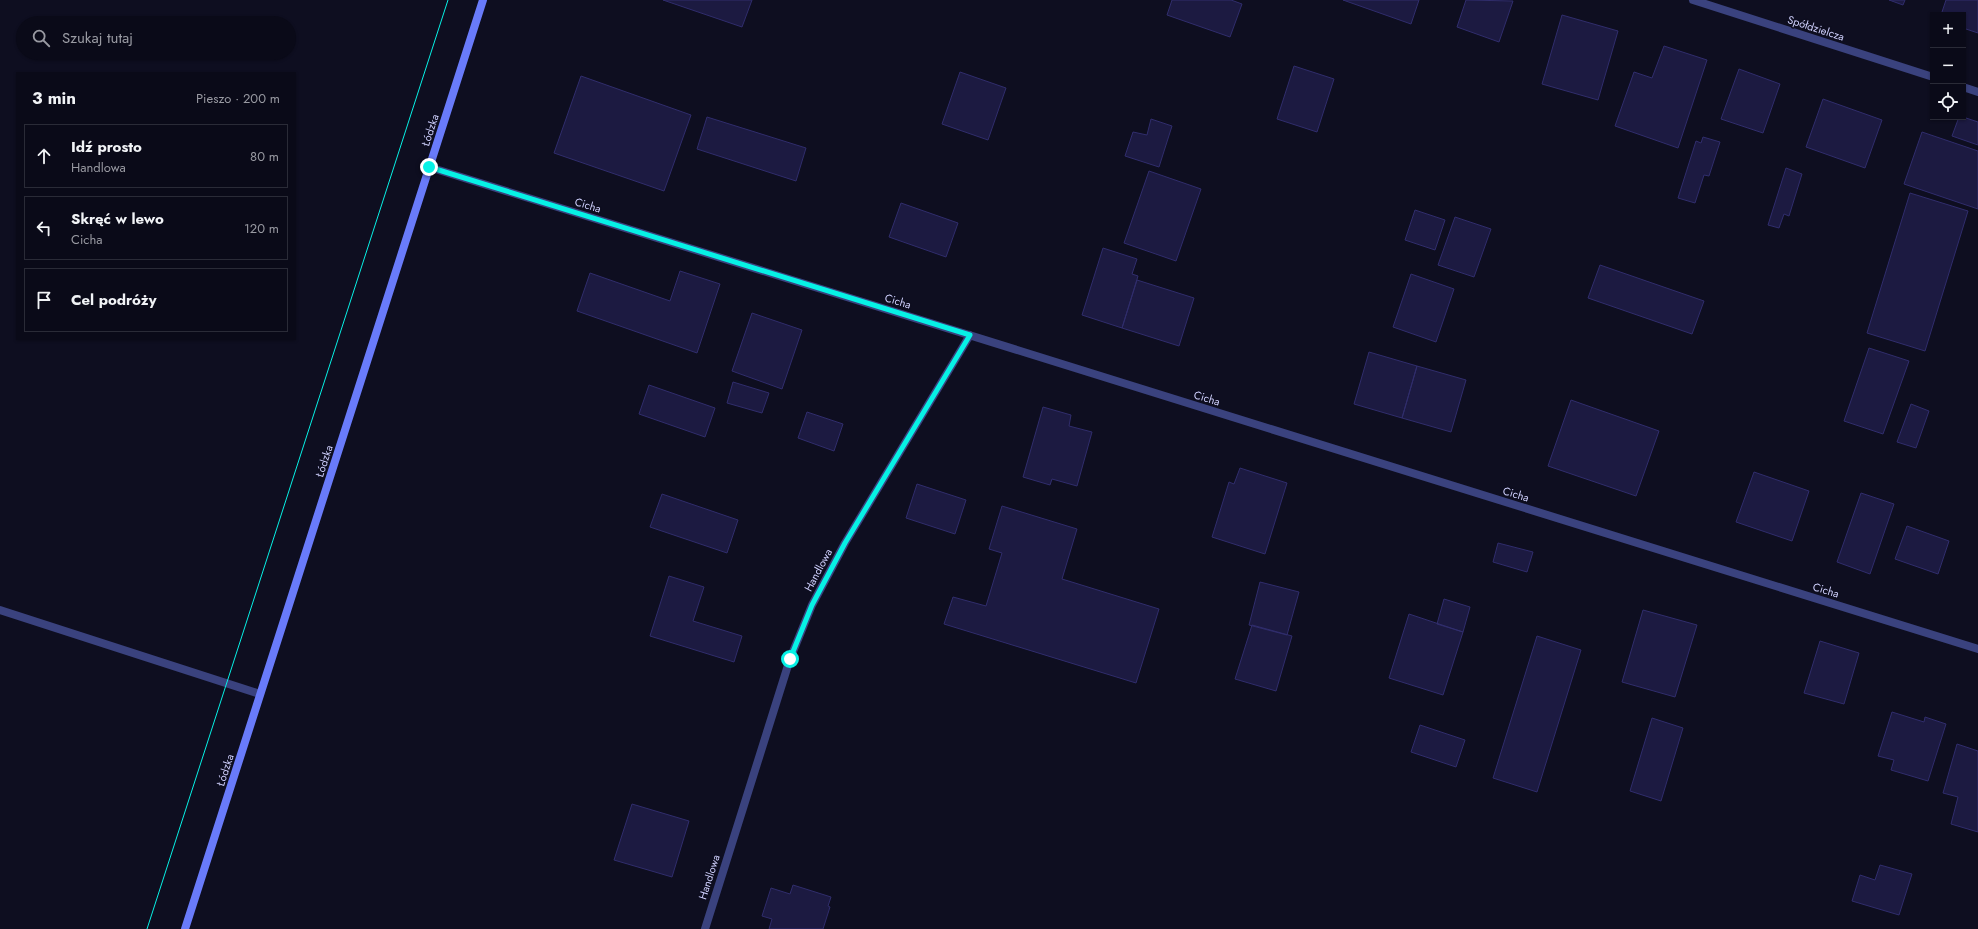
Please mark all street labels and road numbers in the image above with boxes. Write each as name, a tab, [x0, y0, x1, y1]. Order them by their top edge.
street label: Spółdzielcza	[1786, 11, 1846, 45]
street label: Łódzka	[417, 112, 443, 149]
street label: Cicha	[573, 193, 603, 217]
street label: Cicha	[883, 289, 913, 313]
street label: Cicha	[1192, 386, 1222, 410]
street label: Łódzka	[311, 443, 337, 480]
street label: Cicha	[1501, 482, 1531, 506]
street label: Handlowa	[800, 546, 836, 594]
street label: Cicha	[1811, 578, 1841, 602]
street label: Łódzka	[212, 752, 238, 789]
street label: Handlowa	[694, 852, 724, 902]

